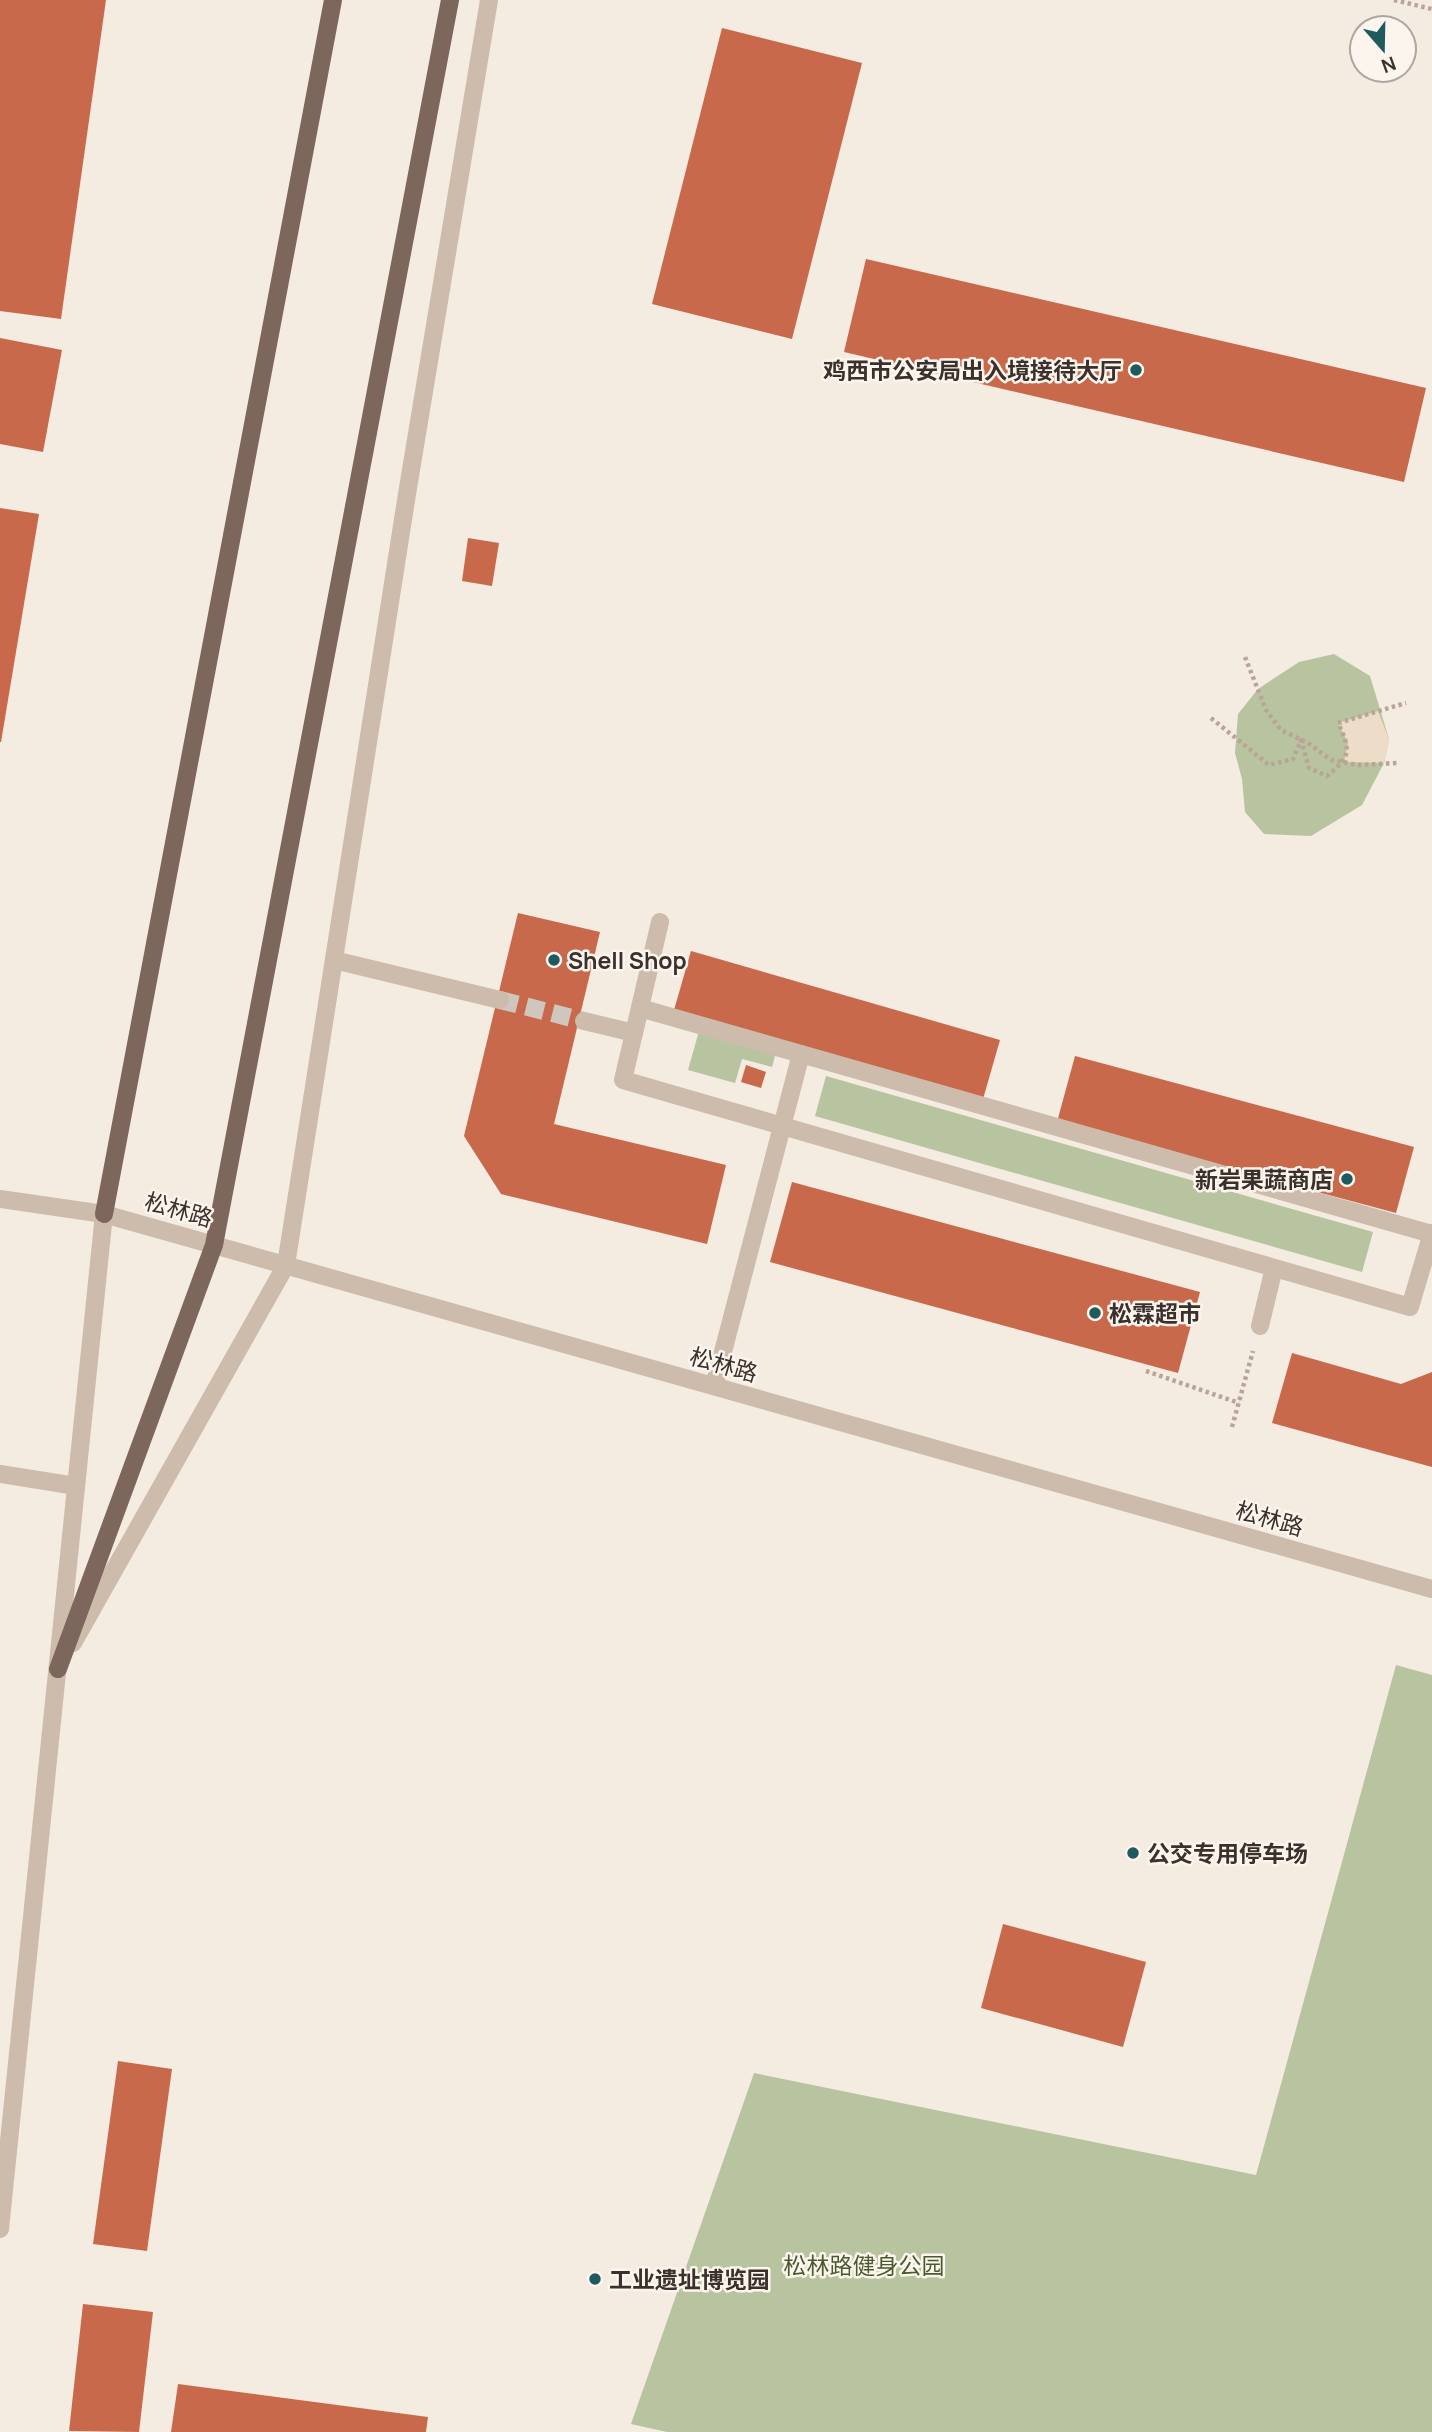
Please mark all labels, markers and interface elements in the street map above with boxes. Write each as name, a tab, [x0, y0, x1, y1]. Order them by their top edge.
north arrow	[1348, 14, 1418, 84]
text: N	[1378, 50, 1400, 80]
place label: 鸡西市公安局出入境接待大厅	[823, 354, 1122, 386]
marker: 鸡西市公安局出入境接待大厅	[1128, 362, 1144, 378]
place label: Shell Shop	[568, 944, 687, 976]
marker: Shell Shop	[546, 952, 562, 968]
place label: 新岩果蔬商店	[1195, 1163, 1333, 1195]
marker: 新岩果蔬商店	[1339, 1171, 1355, 1187]
street label: 松林路	[141, 1184, 217, 1234]
place label: 松霖超市	[1109, 1297, 1201, 1329]
marker: 松霖超市	[1087, 1305, 1103, 1321]
street label: 松林路	[686, 1339, 762, 1389]
street label: 松林路	[1232, 1493, 1308, 1543]
place label: 公交专用停车场	[1147, 1837, 1308, 1869]
marker: 公交专用停车场	[1125, 1845, 1141, 1861]
park label: 松林路健身公园	[784, 2249, 945, 2281]
place label: 工业遗址博览园	[609, 2263, 770, 2295]
marker: 工业遗址博览园	[587, 2271, 603, 2287]

